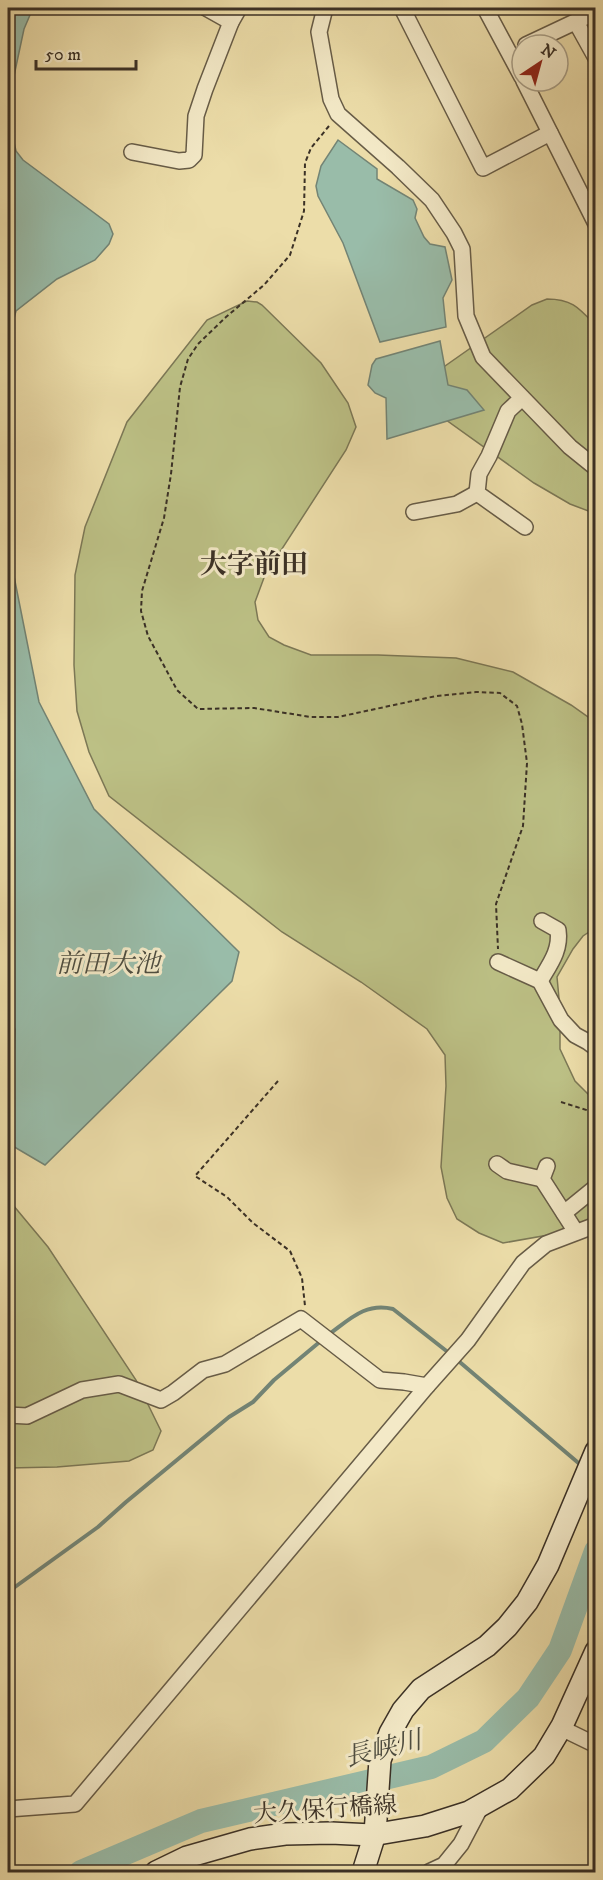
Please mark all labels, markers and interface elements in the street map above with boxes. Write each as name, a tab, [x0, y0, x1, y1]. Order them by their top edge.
scale bar	[36, 33, 136, 71]
north arrow	[510, 33, 570, 93]
text: N	[537, 40, 559, 64]
text: 50 m	[45, 44, 81, 66]
district label: 大字前田	[200, 548, 308, 582]
water label: 前田大池	[56, 948, 163, 981]
water label: 長峡川	[342, 1723, 428, 1775]
street label: 大久保行橋線	[252, 1790, 398, 1830]

